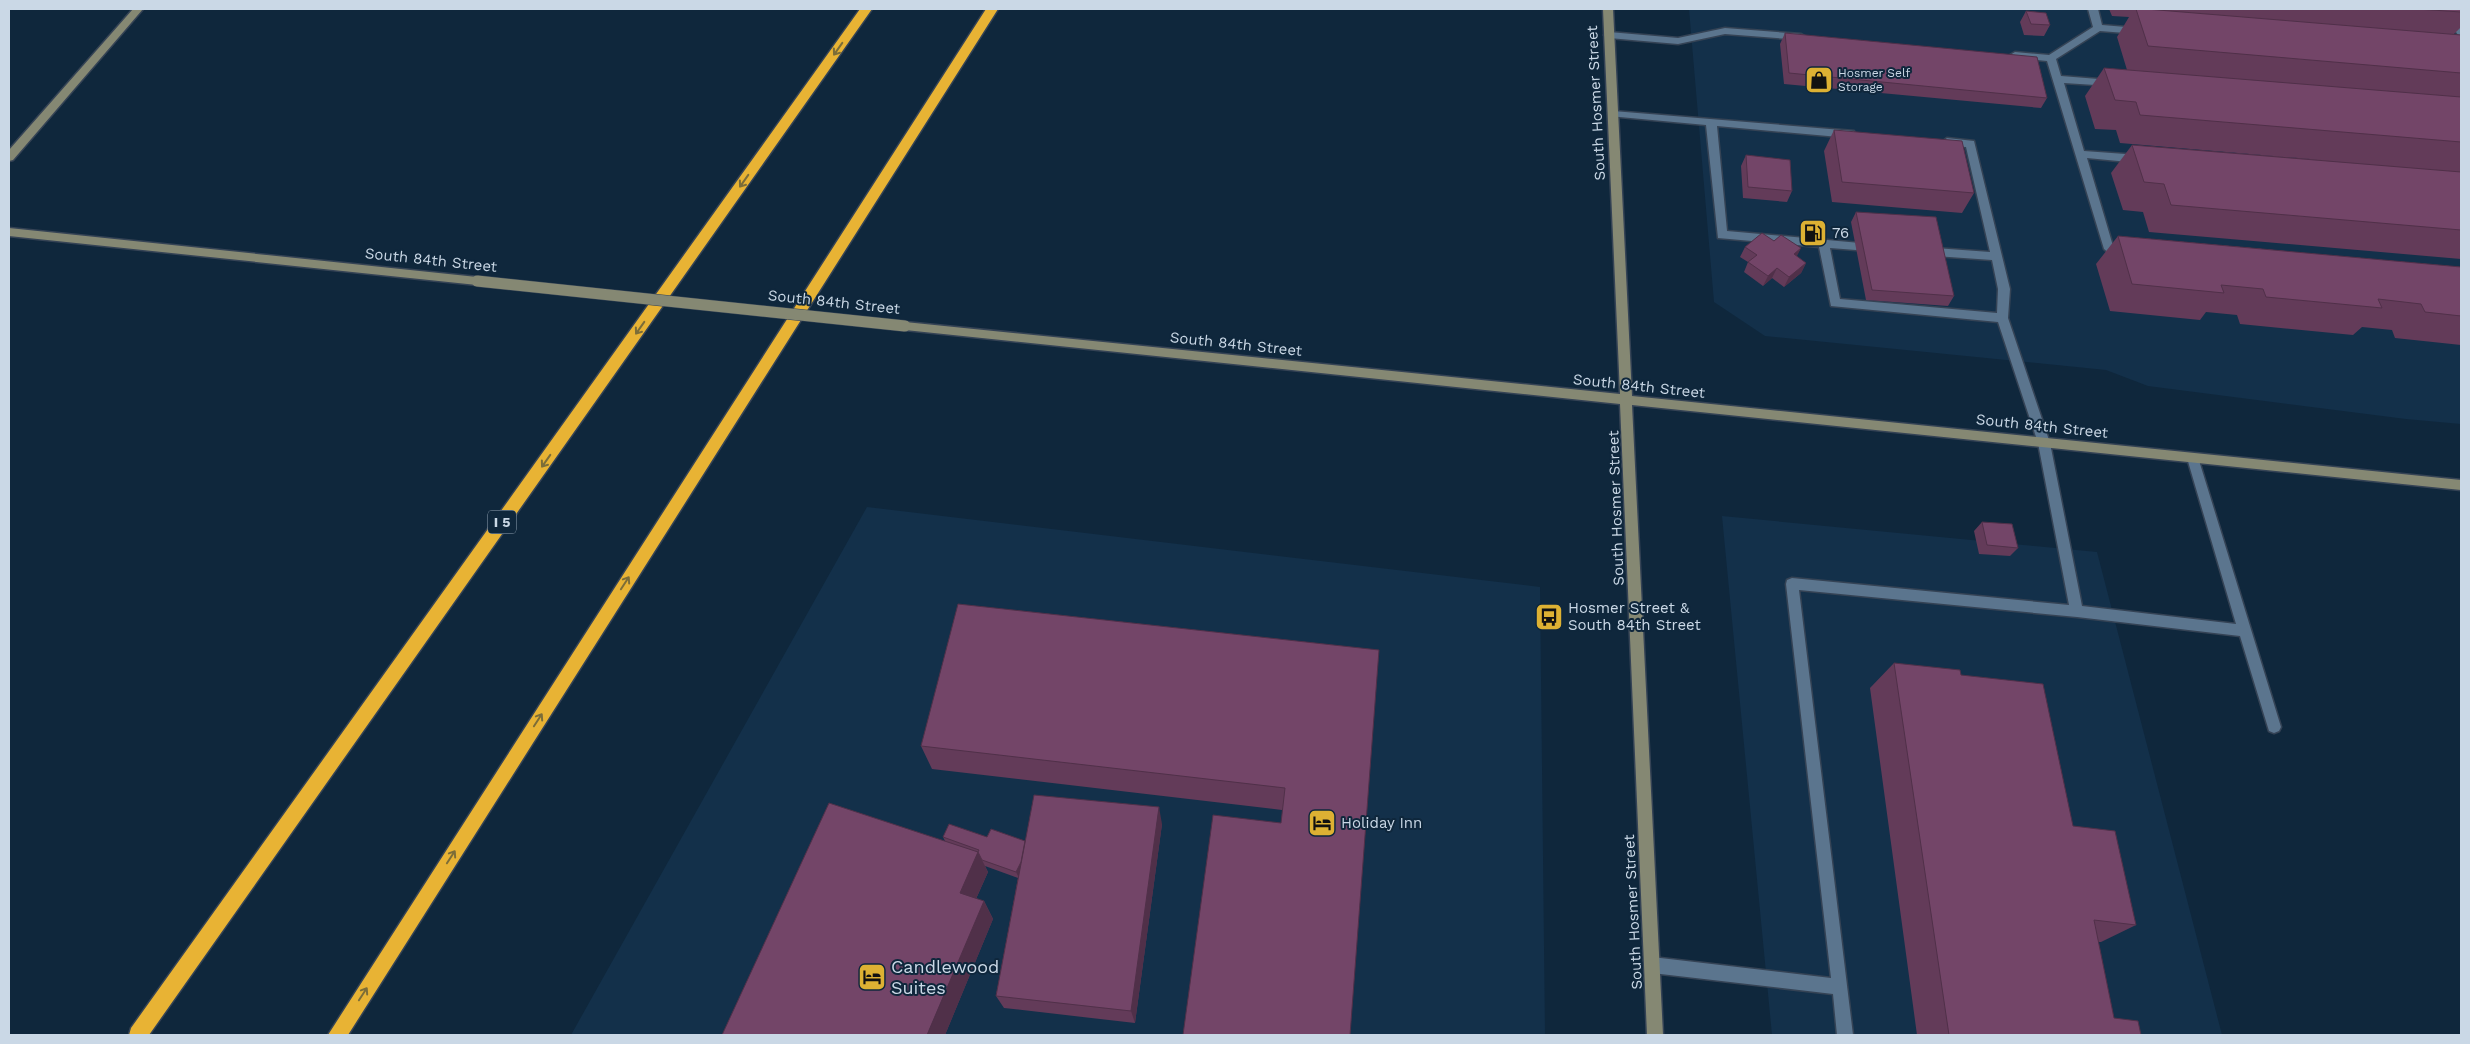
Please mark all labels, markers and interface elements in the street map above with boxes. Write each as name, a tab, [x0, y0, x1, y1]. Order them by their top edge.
street label: South Hosmer Street	[1583, 24, 1609, 181]
one-way arrow	[833, 41, 843, 55]
shop icon: Hosmer Self Storage	[1804, 65, 1834, 95]
place label: Hosmer Self Storage	[1838, 66, 1911, 94]
one-way arrow	[739, 174, 749, 188]
fuel station icon: 76	[1798, 218, 1828, 248]
place label: 76	[1832, 224, 1849, 242]
street label: South 84th Street	[364, 244, 499, 276]
street label: South 84th Street	[767, 286, 902, 318]
one-way arrow	[635, 321, 645, 335]
street label: South 84th Street	[1169, 328, 1304, 360]
street label: South 84th Street	[1572, 370, 1707, 402]
street label: South 84th Street	[1975, 410, 2110, 442]
street label: South Hosmer Street	[1604, 429, 1628, 586]
one-way arrow	[541, 453, 551, 467]
road number: I 5	[488, 511, 516, 534]
one-way arrow	[621, 577, 631, 591]
place label: Hosmer Street & South 84th Street	[1568, 599, 1702, 634]
bus stop icon: Hosmer Street & South 84th Street	[1534, 602, 1564, 632]
one-way arrow	[533, 714, 543, 728]
hotel icon: Holiday Inn	[1307, 808, 1337, 838]
place label: Holiday Inn	[1341, 814, 1422, 832]
street label: South Hosmer Street	[1620, 833, 1646, 990]
one-way arrow	[446, 851, 456, 865]
place label: Candlewood Suites	[891, 956, 999, 998]
hotel icon: Candlewood Suites	[857, 962, 887, 992]
one-way arrow	[358, 988, 368, 1002]

